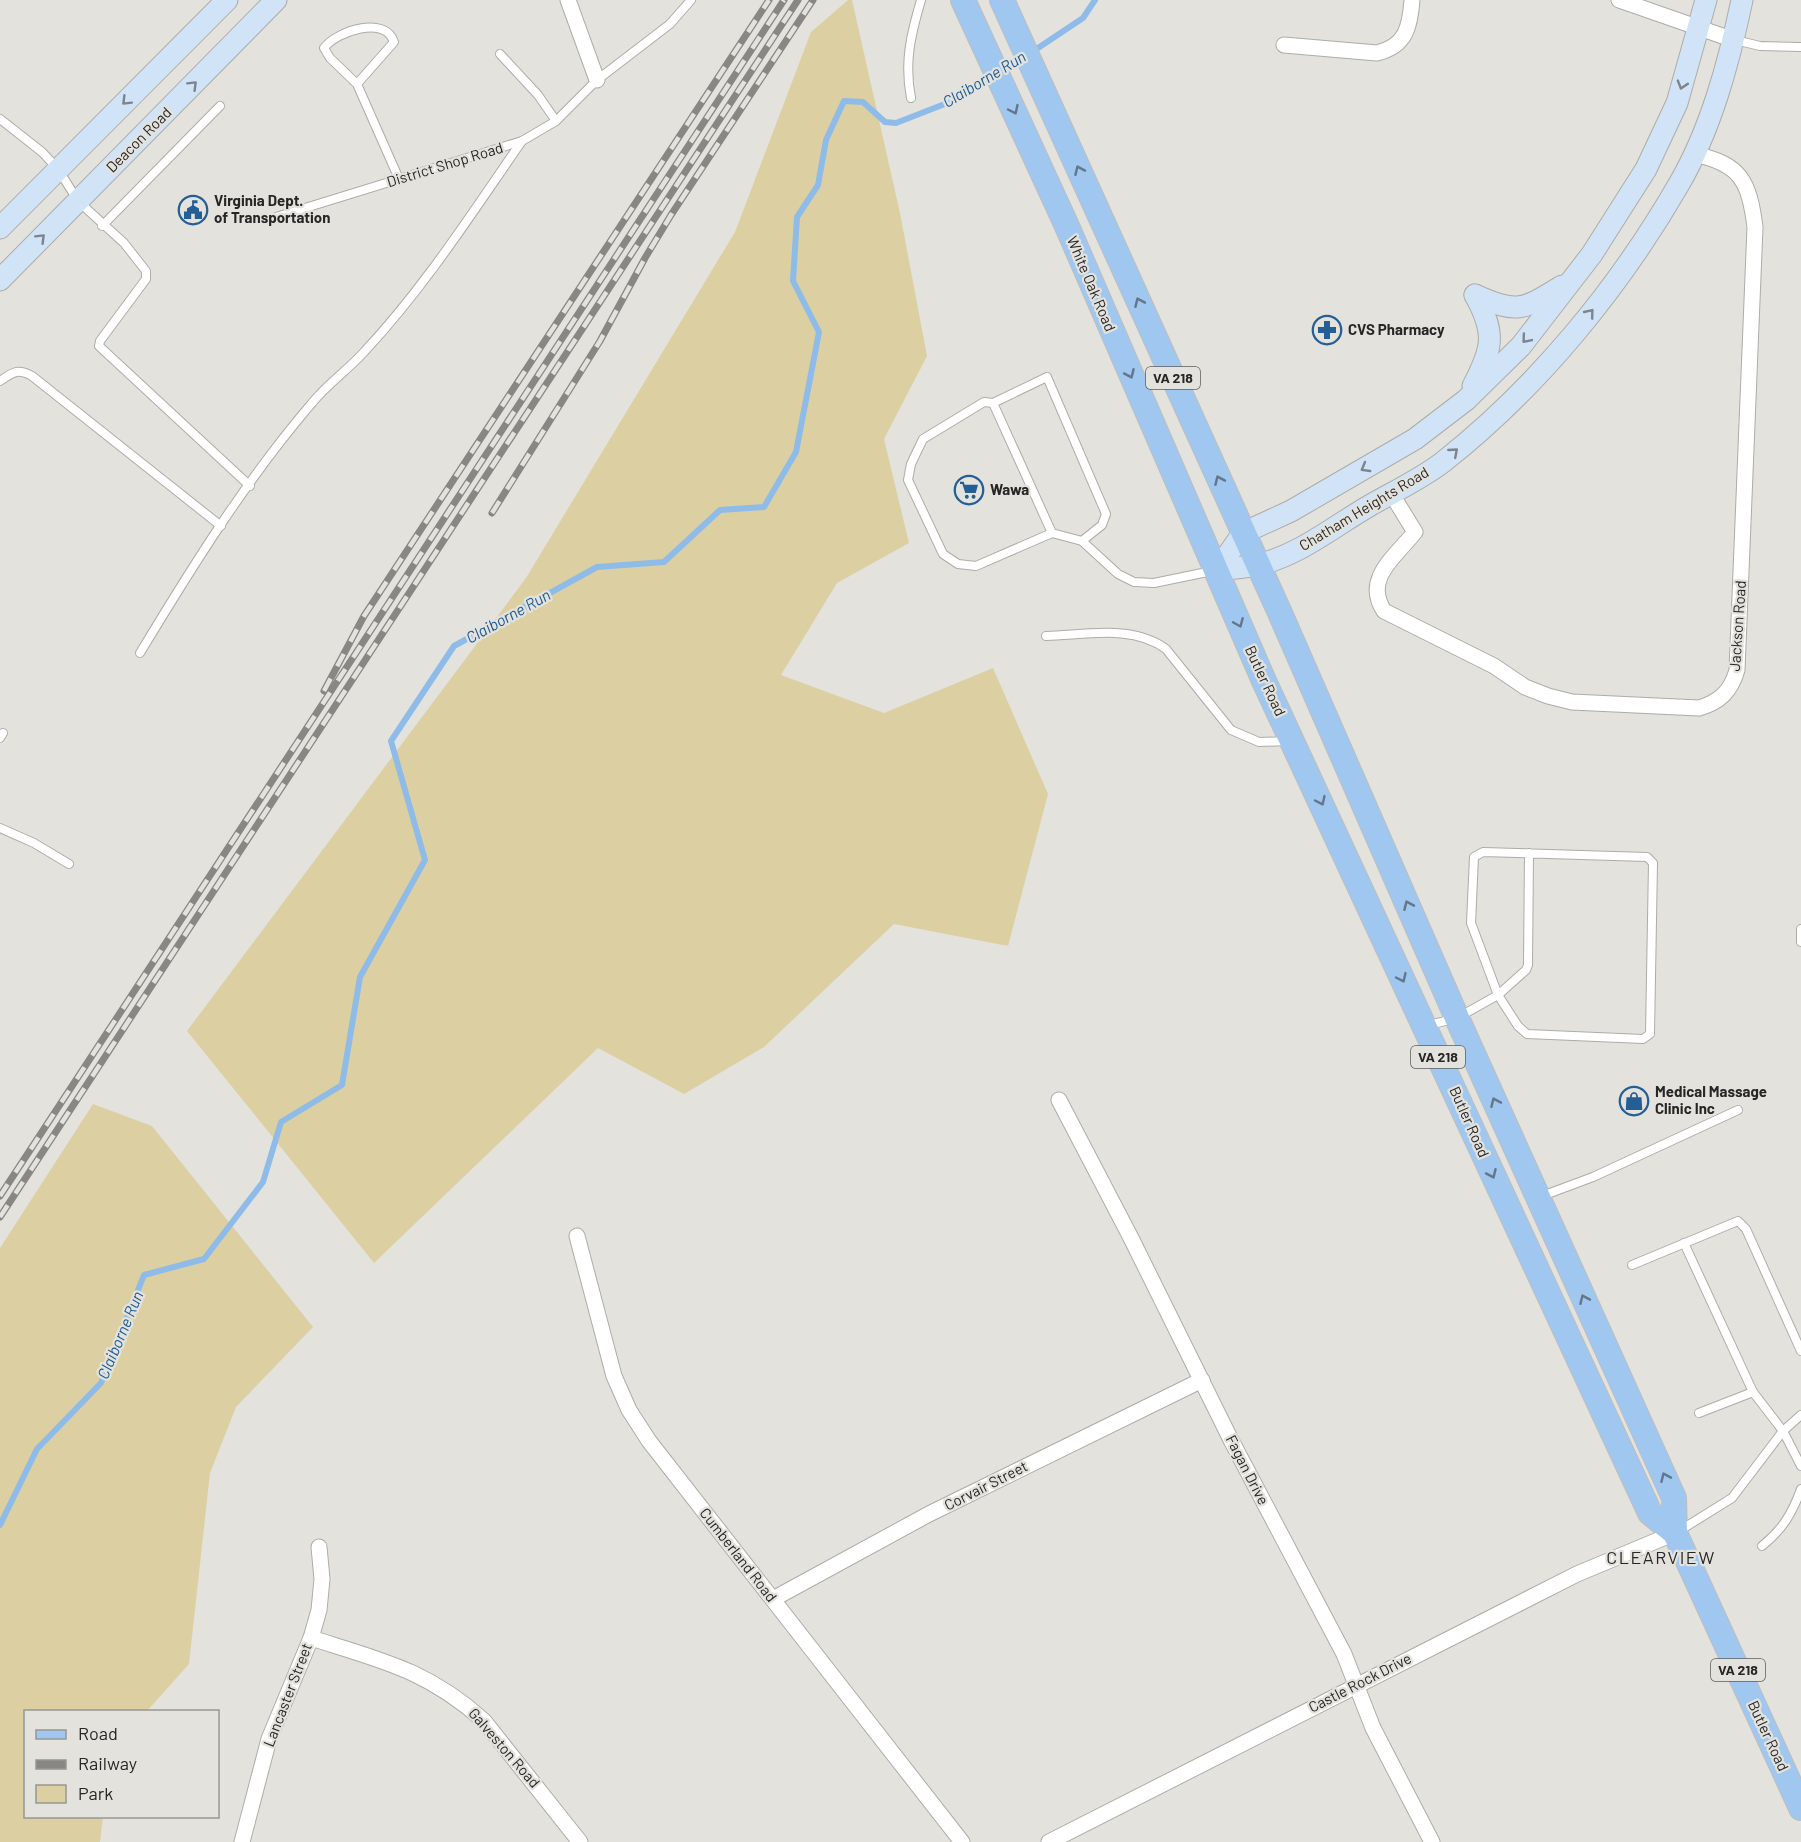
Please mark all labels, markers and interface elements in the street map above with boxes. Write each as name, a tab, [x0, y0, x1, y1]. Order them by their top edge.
water label: Claiborne Run	[939, 46, 1029, 111]
one-way arrow	[1677, 79, 1689, 90]
one-way arrow	[186, 81, 197, 92]
one-way arrow	[122, 94, 133, 105]
street label: Deacon Road	[102, 103, 175, 176]
one-way arrow	[1006, 104, 1018, 115]
street label: District Shop Road	[384, 138, 505, 190]
one-way arrow	[1074, 166, 1086, 177]
place label: Virginia Dept. of Transportation	[214, 191, 330, 226]
public building icon: Virginia Dept. of Transportation	[177, 194, 209, 226]
street label: White Oak Road	[1064, 233, 1120, 334]
one-way arrow	[34, 235, 45, 246]
one-way arrow	[1134, 297, 1146, 308]
one-way arrow	[1582, 309, 1593, 320]
pharmacy icon: CVS Pharmacy	[1311, 314, 1343, 346]
place label: CVS Pharmacy	[1348, 320, 1445, 338]
one-way arrow	[1522, 332, 1533, 343]
road number: VA 218	[1146, 367, 1200, 389]
one-way arrow	[1123, 368, 1135, 379]
one-way arrow	[1447, 449, 1458, 460]
one-way arrow	[1361, 461, 1371, 473]
street label: Chatham Heights Road	[1295, 462, 1432, 554]
supermarket icon: Wawa	[953, 474, 985, 506]
one-way arrow	[1214, 475, 1226, 486]
place label: Wawa	[990, 480, 1029, 498]
street label: Jackson Road	[1725, 580, 1749, 672]
water label: Claiborne Run	[462, 585, 553, 647]
one-way arrow	[1232, 617, 1244, 628]
street label: Butler Road	[1242, 642, 1290, 719]
one-way arrow	[1313, 794, 1325, 805]
one-way arrow	[1403, 900, 1415, 911]
one-way arrow	[1395, 971, 1407, 982]
road number: VA 218	[1411, 1046, 1465, 1068]
place label: Medical Massage Clinic Inc	[1655, 1082, 1767, 1117]
street label: Butler Road	[1446, 1083, 1494, 1160]
shop icon: Medical Massage Clinic Inc	[1618, 1085, 1650, 1117]
one-way arrow	[1490, 1098, 1502, 1109]
one-way arrow	[1485, 1168, 1497, 1179]
water label: Claiborne Run	[92, 1288, 147, 1382]
one-way arrow	[1580, 1295, 1592, 1306]
street label: Fagan Drive	[1223, 1432, 1273, 1507]
street label: Corvair Street	[941, 1456, 1030, 1514]
one-way arrow	[1660, 1472, 1672, 1483]
street label: Cumberland Road	[696, 1504, 781, 1605]
district label: CLEARVIEW	[1606, 1546, 1716, 1568]
street label: Lancaster Street	[259, 1640, 315, 1749]
street label: Castle Rock Drive	[1305, 1648, 1414, 1716]
road number: VA 218	[1711, 1659, 1765, 1681]
street label: Butler Road	[1745, 1697, 1793, 1774]
street label: Galveston Road	[465, 1704, 544, 1791]
legend	[24, 1710, 219, 1818]
text: Road	[78, 1722, 118, 1744]
text: Railway	[78, 1752, 137, 1774]
text: Park	[78, 1782, 113, 1804]

